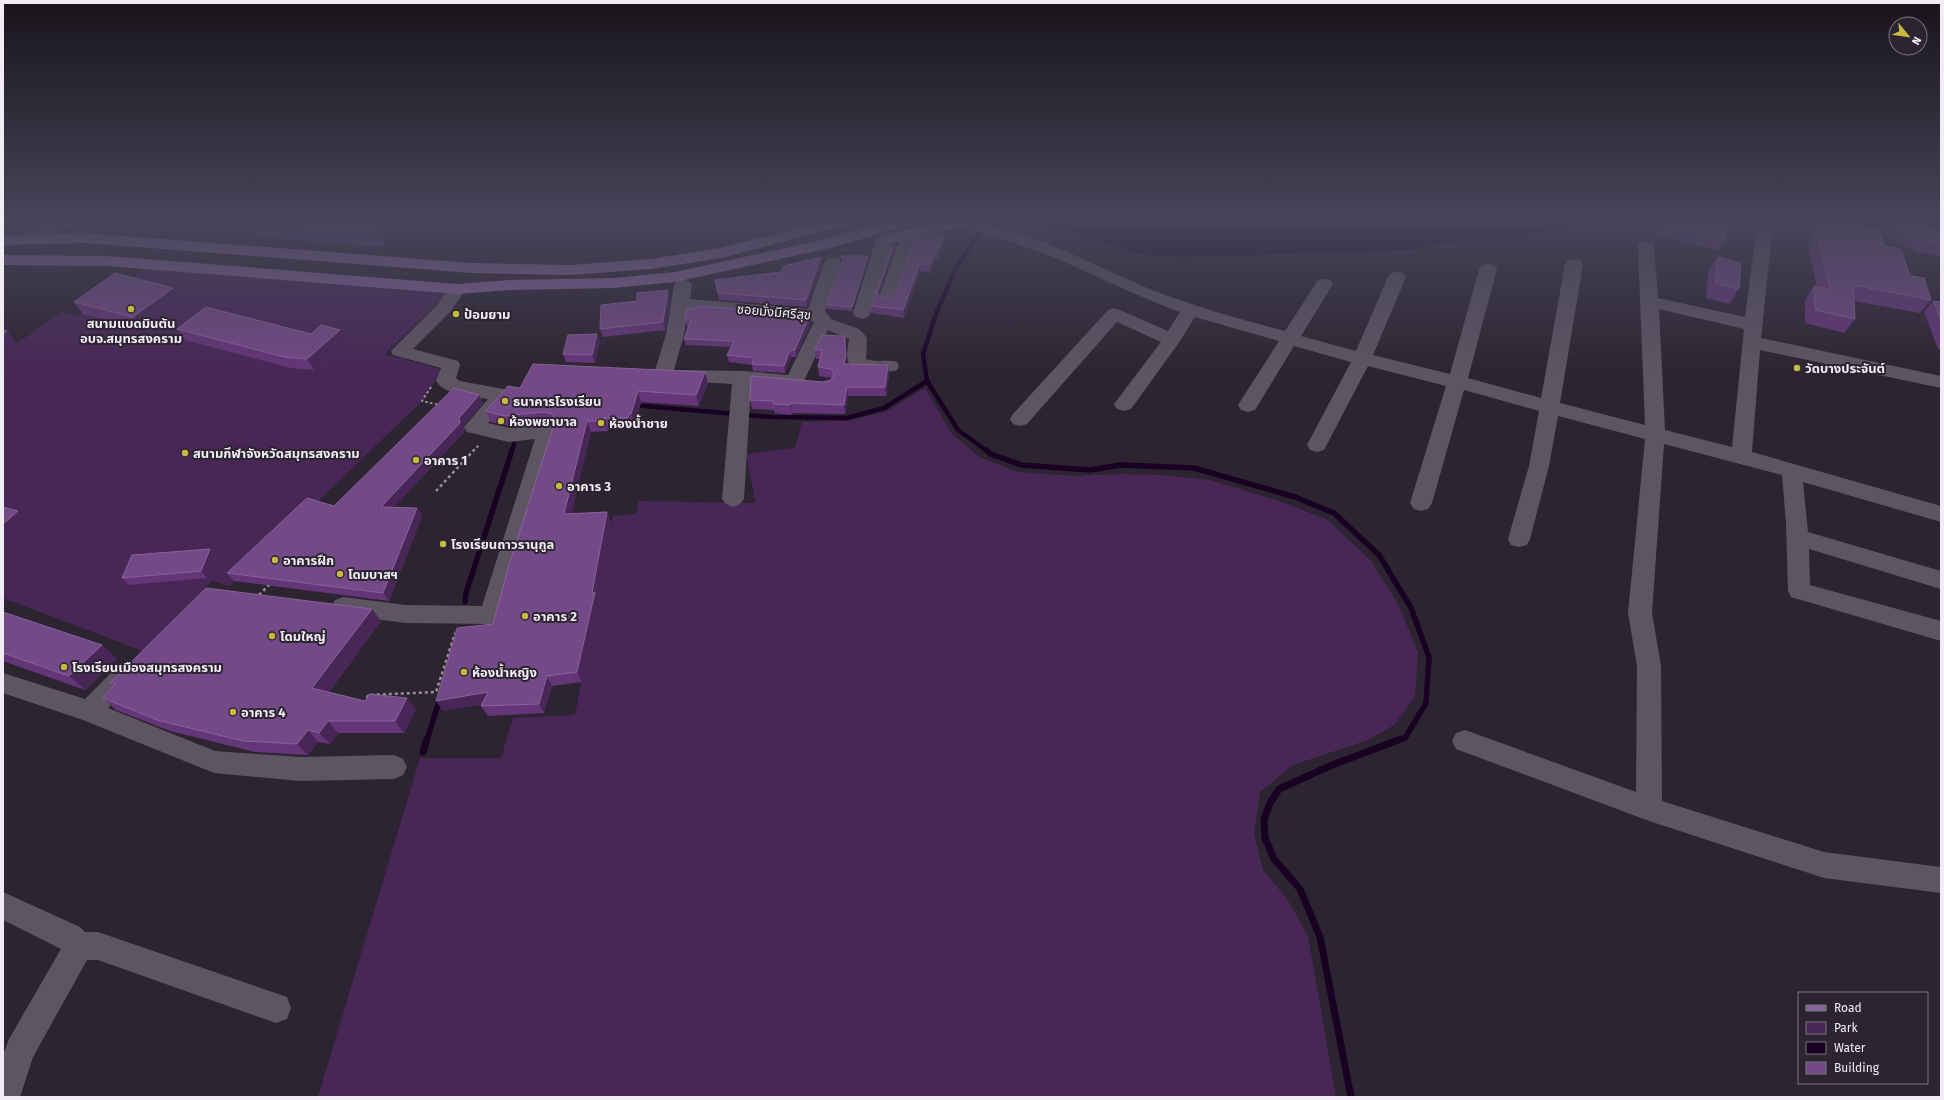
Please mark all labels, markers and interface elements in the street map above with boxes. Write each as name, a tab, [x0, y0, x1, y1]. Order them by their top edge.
north arrow	[1888, 16, 1928, 56]
text: N	[1909, 34, 1924, 47]
street label: ซอยมั่งมีศรีสุข	[736, 300, 812, 323]
marker: สนามแบดมินตัน อบจ.สมุทรสงคราม	[126, 304, 136, 314]
place label: ป้อมยาม	[464, 307, 511, 322]
marker: ป้อมยาม	[451, 309, 461, 319]
place label: สนามแบดมินตัน อบจ.สมุทรสงคราม	[80, 316, 182, 346]
place label: วัดบางประจันต์	[1805, 361, 1885, 376]
marker: วัดบางประจันต์	[1792, 363, 1802, 373]
place label: ธนาคารโรงเรียน	[513, 394, 601, 409]
marker: ธนาคารโรงเรียน	[500, 396, 510, 406]
place label: ห้องพยาบาล	[509, 414, 577, 429]
place label: ห้องน้ำชาย	[609, 414, 668, 431]
marker: ห้องพยาบาล	[496, 416, 506, 426]
marker: ห้องน้ำชาย	[596, 418, 606, 428]
place label: สนามกีฬาจังหวัดสมุทรสงคราม	[193, 446, 360, 461]
marker: สนามกีฬาจังหวัดสมุทรสงคราม	[180, 448, 190, 458]
place label: อาคาร 1	[424, 453, 467, 468]
marker: อาคาร 1	[411, 455, 421, 465]
place label: อาคาร 3	[567, 479, 611, 494]
marker: อาคาร 3	[554, 481, 564, 491]
place label: โรงเรียนถาวรานุกูล	[451, 537, 554, 553]
marker: โรงเรียนถาวรานุกูล	[438, 539, 448, 549]
place label: อาคารฝึก	[283, 553, 334, 568]
marker: อาคารฝึก	[270, 555, 280, 565]
place label: โดมบาสฯ	[348, 567, 398, 582]
marker: โดมบาสฯ	[335, 569, 345, 579]
place label: อาคาร 2	[533, 609, 577, 624]
marker: อาคาร 2	[520, 611, 530, 621]
place label: โดมใหญ่	[280, 629, 326, 644]
marker: โดมใหญ่	[267, 631, 277, 641]
place label: โรงเรียนเมืองสมุทรสงคราม	[72, 660, 222, 675]
marker: โรงเรียนเมืองสมุทรสงคราม	[59, 662, 69, 672]
place label: ห้องน้ำหญิง	[472, 663, 537, 680]
marker: ห้องน้ำหญิง	[459, 667, 469, 677]
place label: อาคาร 4	[241, 705, 286, 720]
marker: อาคาร 4	[228, 707, 238, 717]
legend	[1798, 992, 1928, 1084]
text: Road	[1834, 1001, 1862, 1015]
text: Park	[1834, 1021, 1858, 1035]
text: Water	[1834, 1041, 1866, 1055]
text: Building	[1834, 1061, 1880, 1075]

